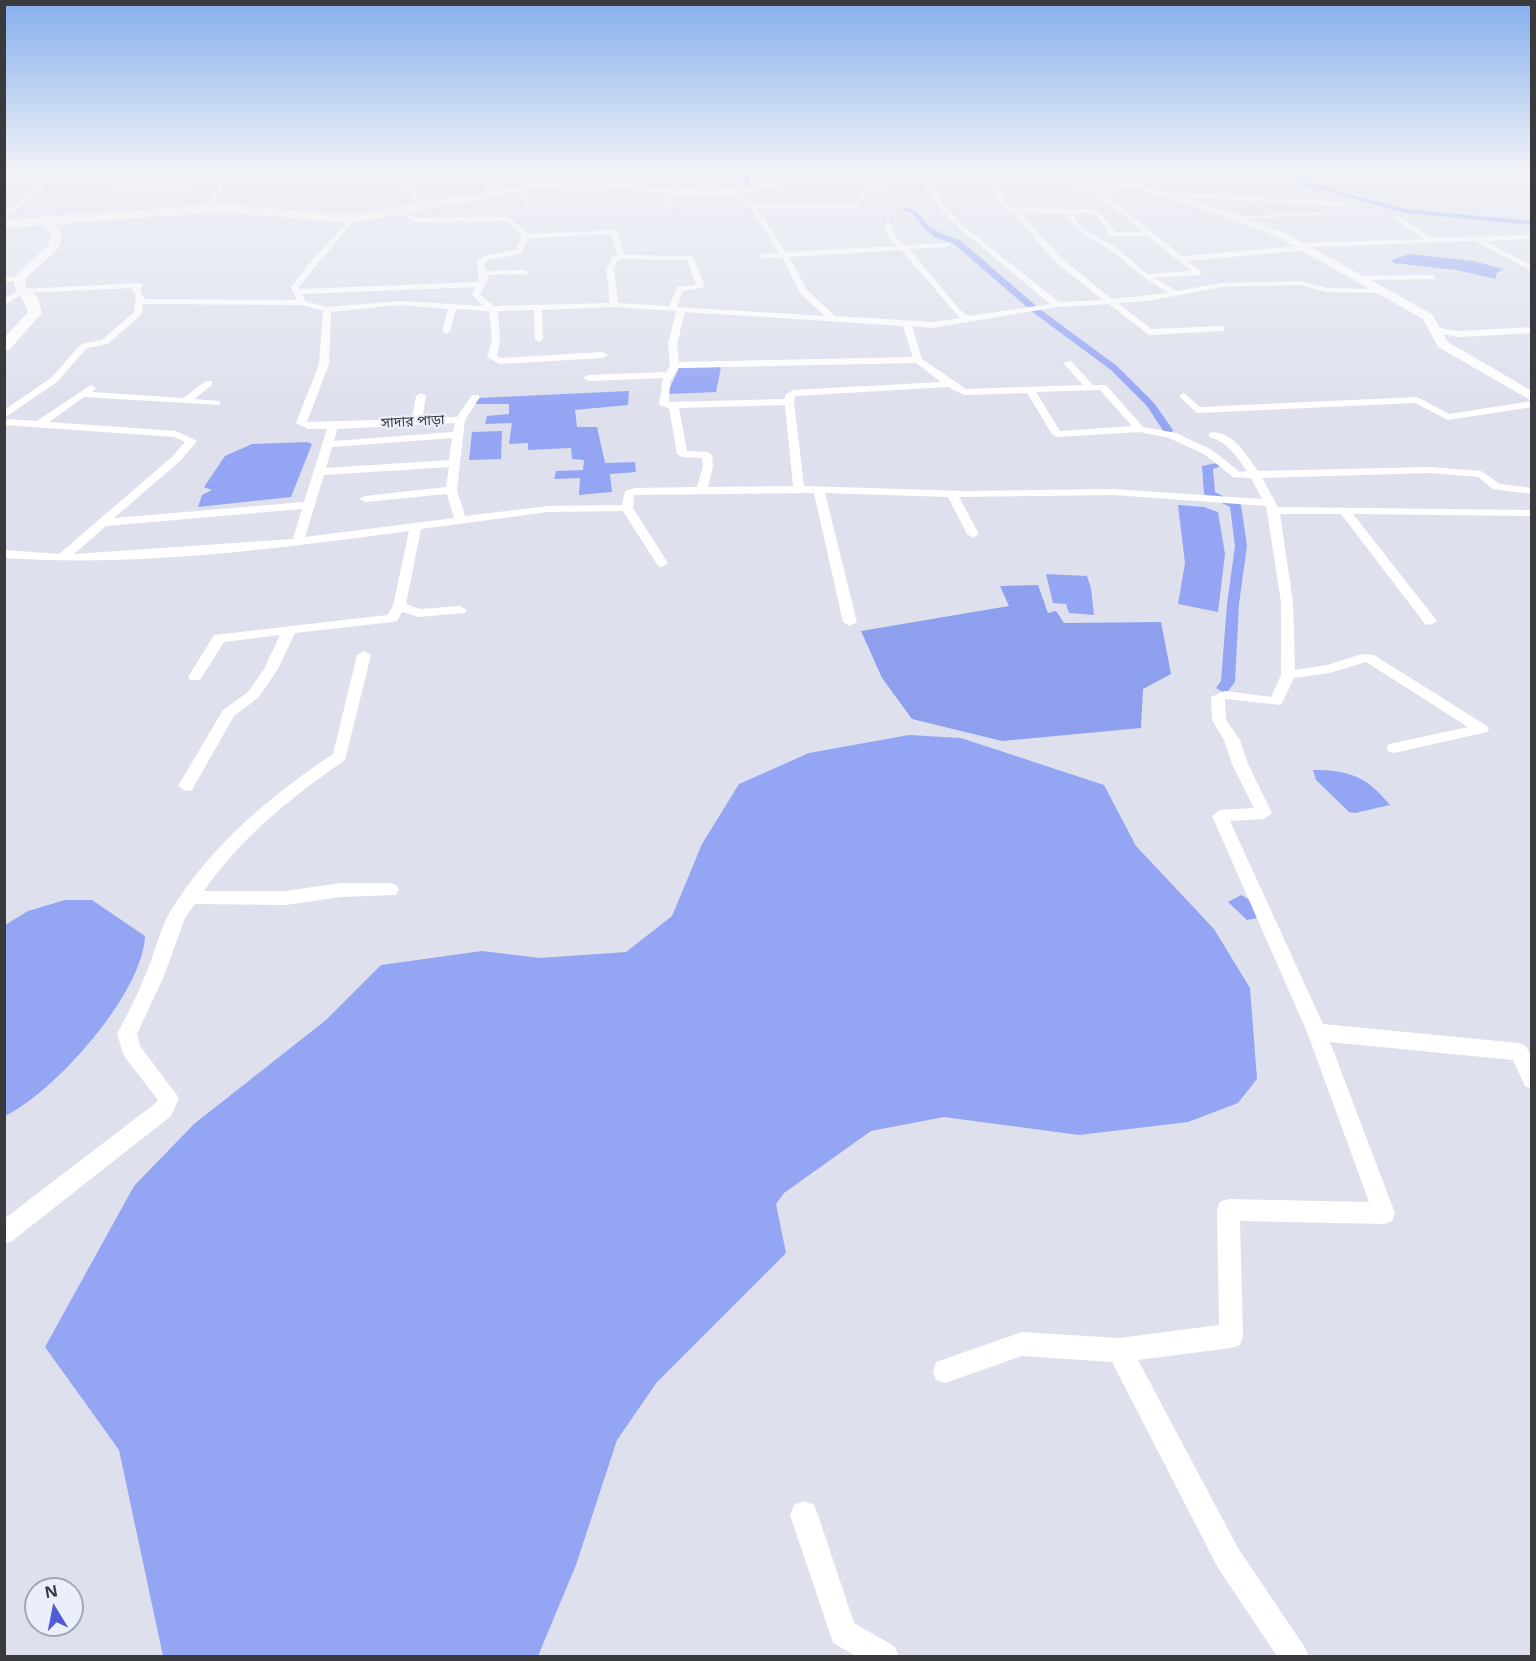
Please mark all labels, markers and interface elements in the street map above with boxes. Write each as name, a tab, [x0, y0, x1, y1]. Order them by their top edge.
street label: সাদার পাড়া	[381, 412, 445, 432]
north arrow	[24, 1577, 84, 1637]
text: N	[43, 1579, 60, 1603]

